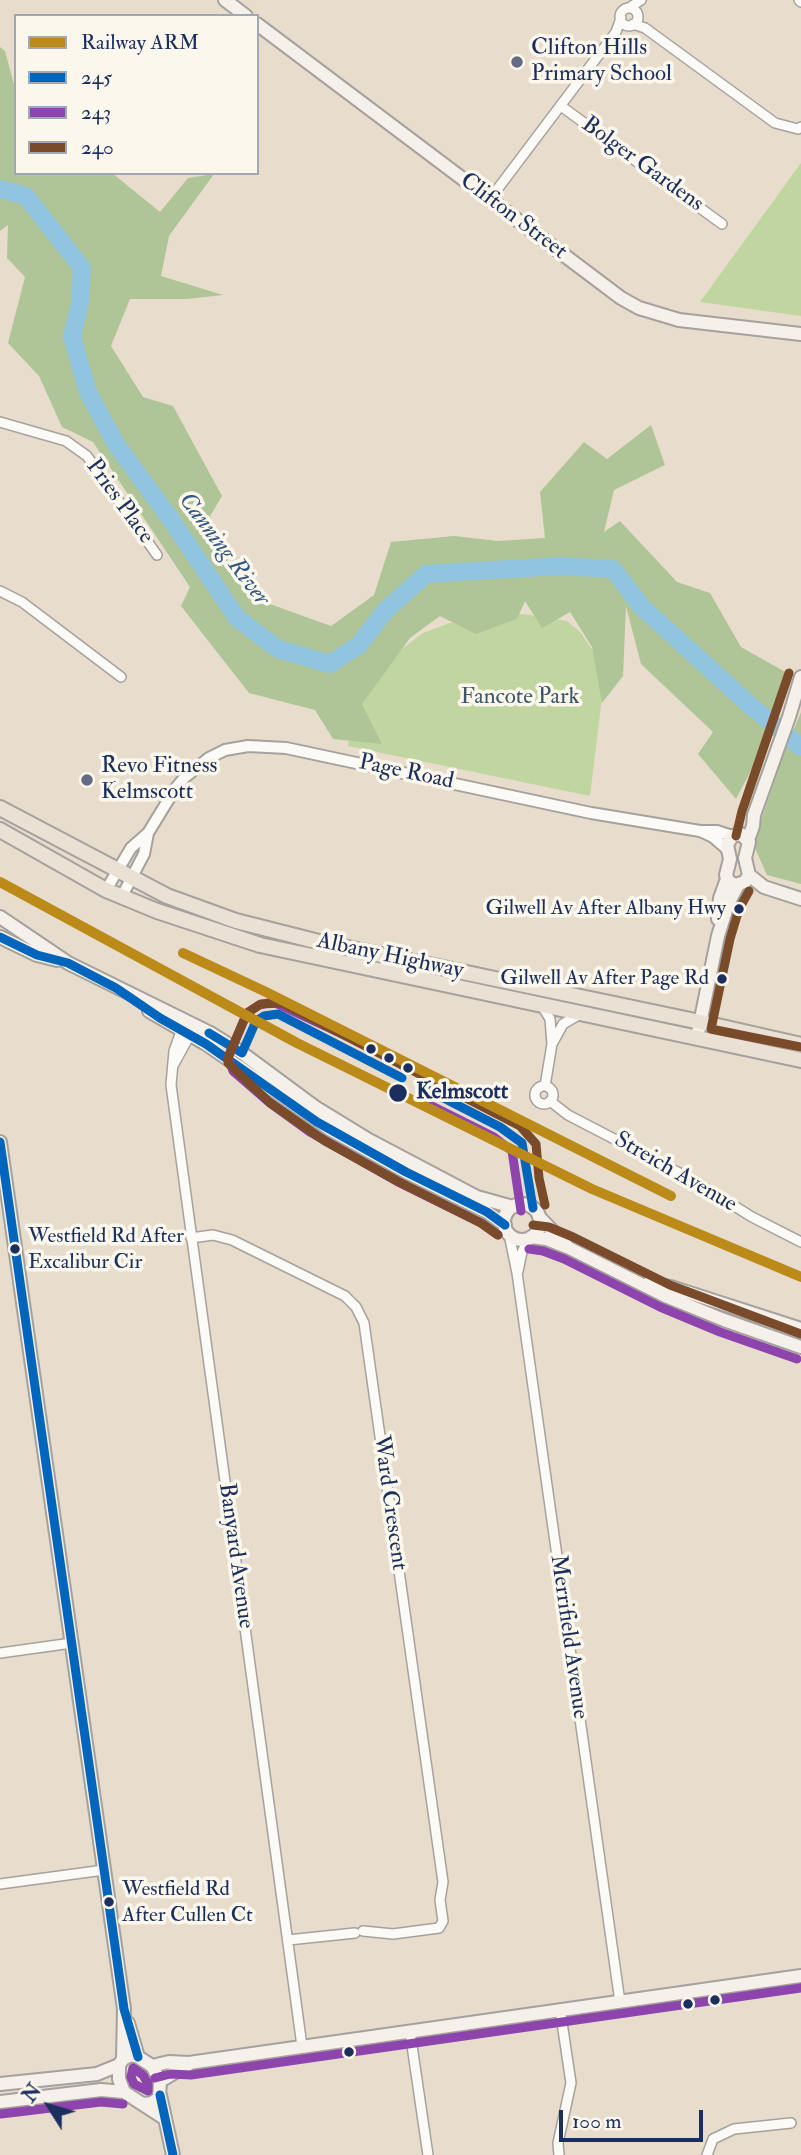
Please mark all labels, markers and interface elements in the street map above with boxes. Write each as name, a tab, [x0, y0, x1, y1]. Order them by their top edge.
legend	[14, 14, 259, 175]
text: Railway ARM	[81, 29, 199, 56]
place label: Clifton Hills Primary School	[531, 35, 672, 89]
marker: Clifton Hills Primary School	[509, 54, 525, 70]
text: 245	[81, 64, 112, 91]
text: 243	[81, 99, 111, 126]
street label: Bolger Gardens	[576, 111, 708, 219]
text: 240	[81, 134, 114, 161]
street label: Clifton Street	[454, 168, 572, 266]
street label: Pries Place	[79, 454, 159, 550]
water label: Canning River	[171, 488, 275, 612]
park label: Fancote Park	[460, 684, 580, 712]
street label: Page Road	[356, 749, 456, 797]
place label: Revo Fitness Kelmscott	[101, 753, 217, 807]
marker: Revo Fitness Kelmscott	[79, 772, 95, 788]
place label: Gilwell Av After Albany Hwy	[486, 896, 726, 922]
marker: Gilwell Av After Albany Hwy	[732, 902, 746, 916]
street label: Albany Highway	[314, 928, 466, 986]
place label: Gilwell Av After Page Rd	[500, 966, 709, 992]
marker: Gilwell Av After Page Rd	[715, 972, 729, 986]
unlabelled marker	[364, 1042, 378, 1056]
unlabelled marker	[382, 1051, 396, 1065]
unlabelled marker	[401, 1061, 415, 1075]
place label: Kelmscott	[416, 1079, 508, 1107]
marker: Kelmscott	[387, 1082, 409, 1104]
street label: Streich Avenue	[609, 1127, 741, 1219]
place label: Westfield Rd After Excalibur Cir	[28, 1224, 184, 1274]
marker: Westfield Rd After Excalibur Cir	[8, 1242, 22, 1256]
street label: Ward Crescent	[366, 1434, 412, 1572]
street label: Banyard Avenue	[211, 1481, 259, 1631]
street label: Merrifield Avenue	[543, 1553, 593, 1721]
place label: Westfield Rd After Cullen Ct	[122, 1877, 253, 1927]
marker: Westfield Rd After Cullen Ct	[102, 1895, 116, 1909]
unlabelled marker	[708, 1993, 722, 2007]
unlabelled marker	[681, 1997, 695, 2011]
unlabelled marker	[342, 2045, 356, 2059]
north arrow	[14, 2071, 84, 2141]
text: N	[18, 2079, 47, 2107]
scale bar	[563, 2096, 706, 2140]
text: 100 m	[572, 2108, 622, 2135]

